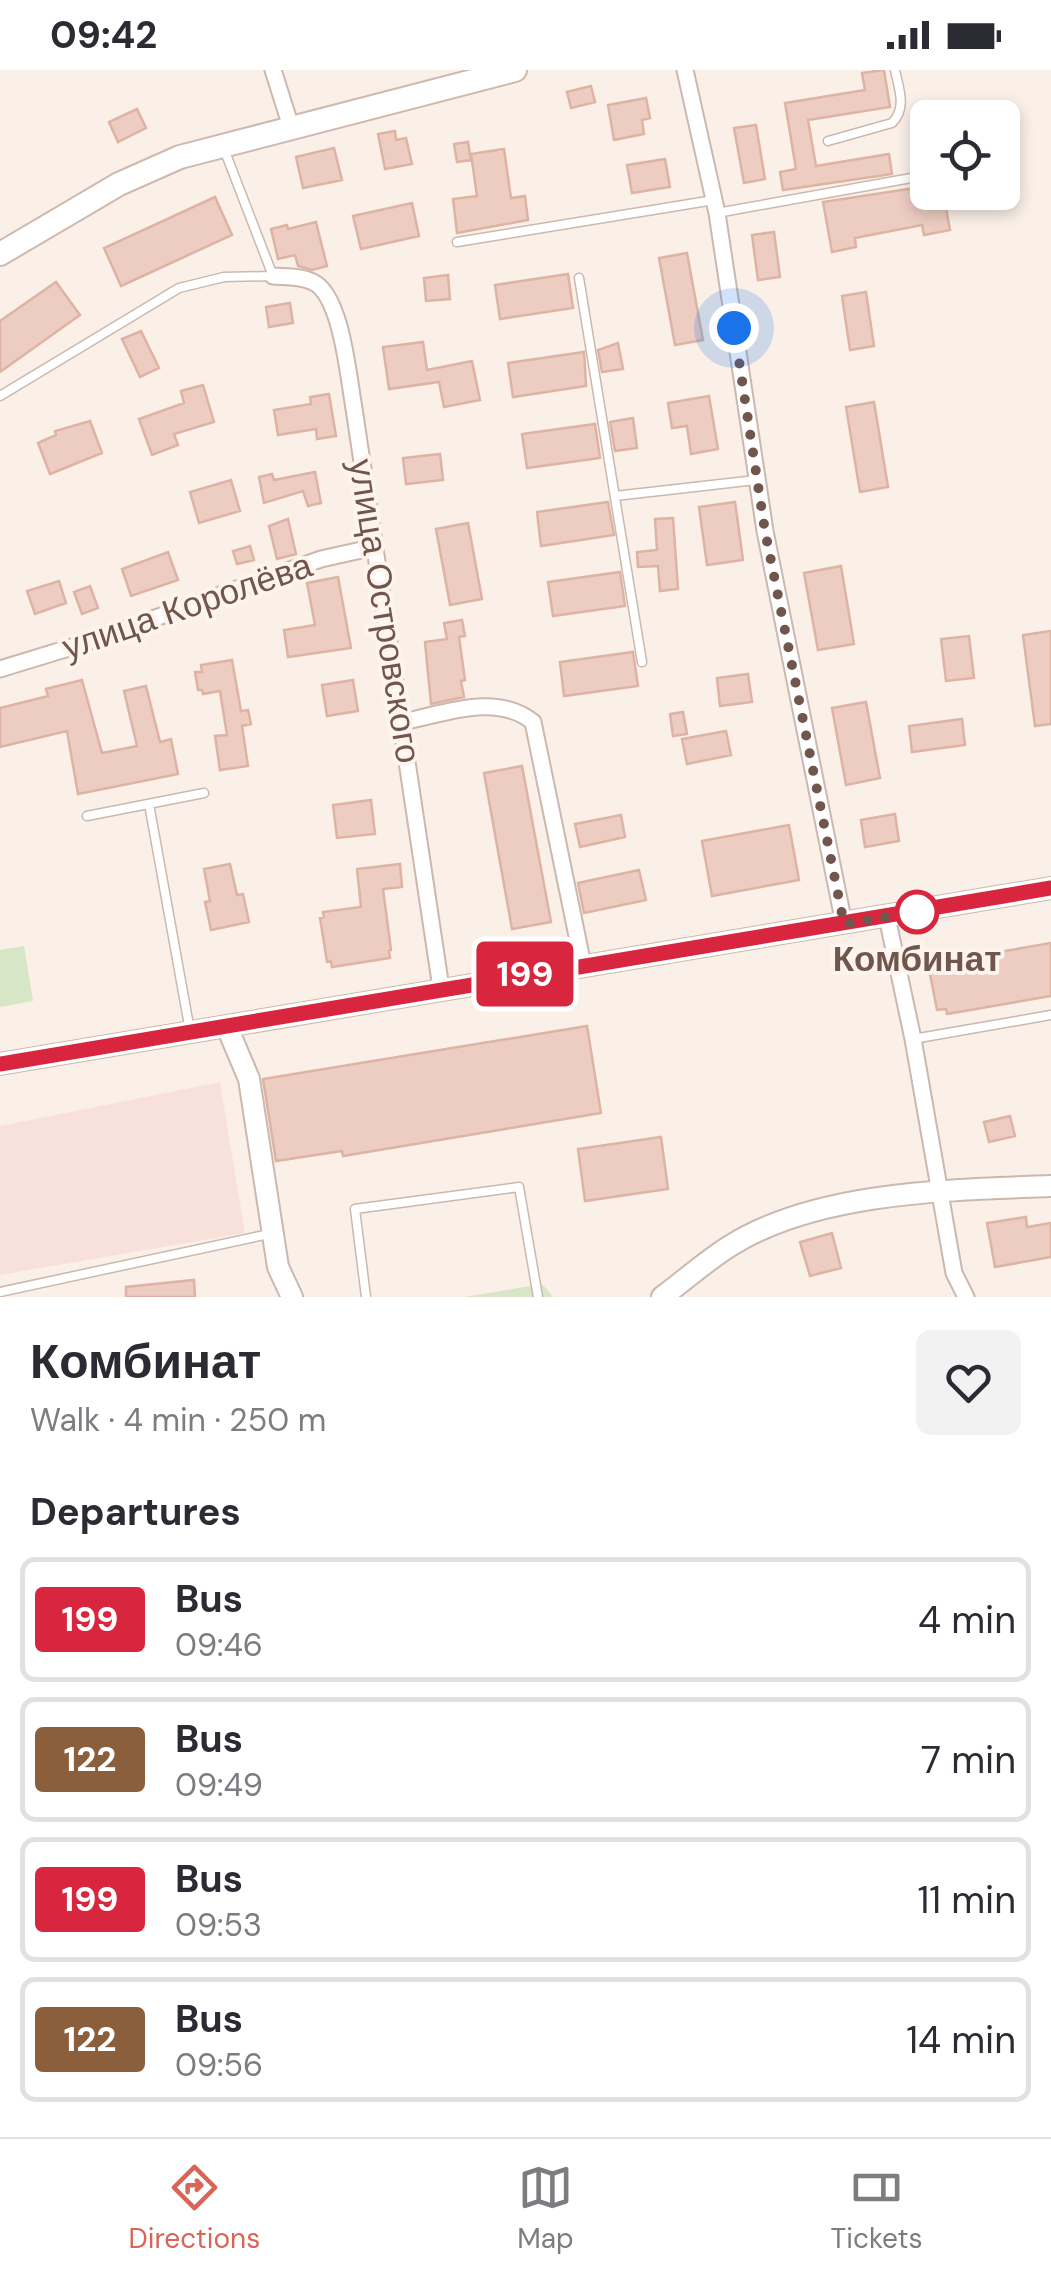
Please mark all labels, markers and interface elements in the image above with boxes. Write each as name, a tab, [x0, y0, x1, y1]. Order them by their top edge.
text: 09:42	[50, 10, 157, 60]
map controls	[910, 100, 1020, 210]
button: locate	[910, 100, 1020, 210]
your location	[709, 303, 759, 353]
street label: улица Островского	[338, 456, 432, 766]
street label: улица Королёва	[56, 542, 318, 670]
marker: Комбинат	[896, 891, 938, 933]
place label: Комбинат	[833, 936, 1001, 982]
line badge: 199	[468, 942, 582, 1006]
text: 199	[496, 951, 554, 997]
text: Комбинат	[30, 1330, 261, 1393]
button: heart	[916, 1330, 1021, 1435]
text: Walk · 4 min · 250 m	[30, 1399, 326, 1441]
text: Departures	[30, 1487, 241, 1537]
text: Bus	[175, 1574, 243, 1624]
text: 4 min	[918, 1595, 1016, 1645]
text: 199	[61, 1596, 119, 1642]
text: 09:46	[175, 1624, 263, 1666]
text: Bus	[175, 1714, 243, 1764]
text: 7 min	[921, 1735, 1016, 1785]
text: 122	[63, 1736, 117, 1782]
text: 09:49	[175, 1764, 263, 1806]
text: Bus	[175, 1854, 243, 1904]
text: 11 min	[917, 1875, 1016, 1925]
text: 199	[61, 1876, 119, 1922]
text: 09:53	[175, 1904, 262, 1946]
text: Bus	[175, 1994, 243, 2044]
text: 14 min	[906, 2015, 1016, 2065]
text: 122	[63, 2016, 117, 2062]
text: 09:56	[175, 2044, 263, 2086]
tab: Directions	[128, 2160, 260, 2257]
tab: Map	[517, 2160, 574, 2257]
tab: Tickets	[830, 2160, 922, 2257]

